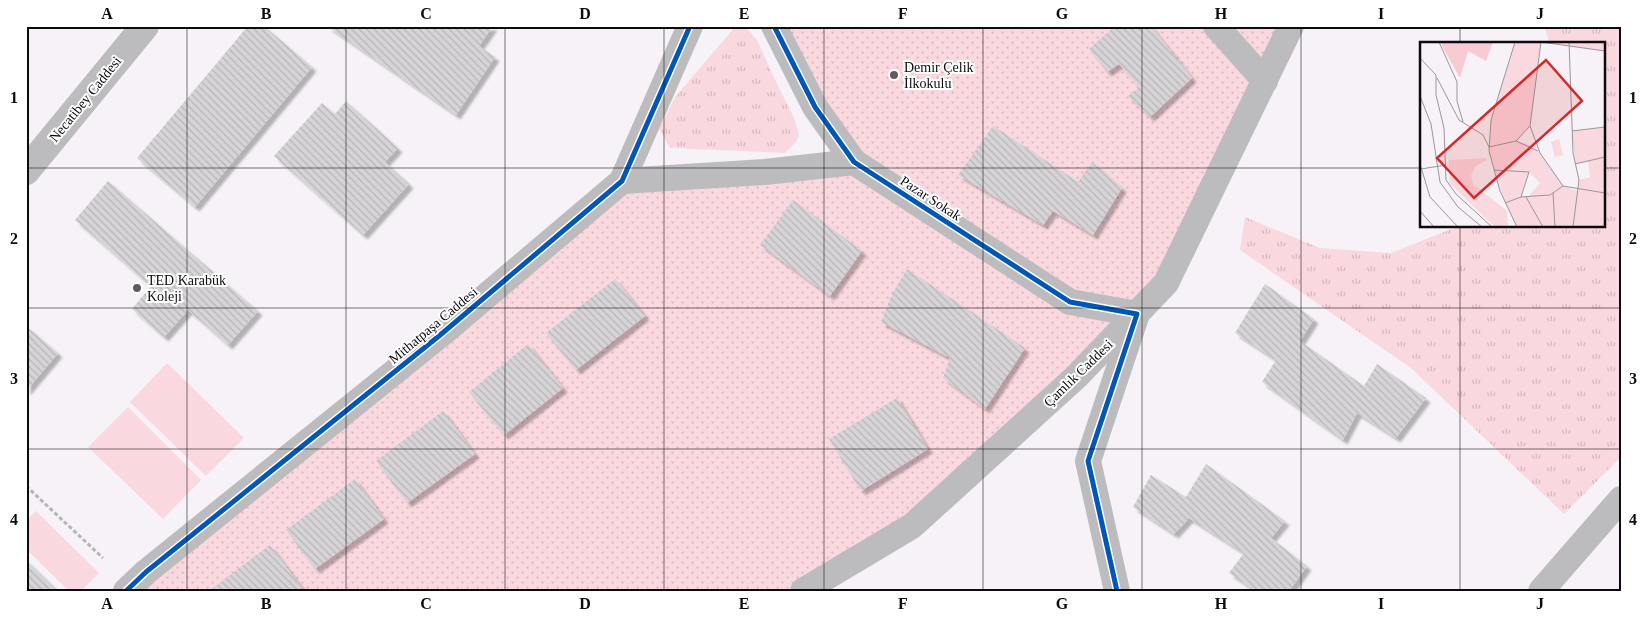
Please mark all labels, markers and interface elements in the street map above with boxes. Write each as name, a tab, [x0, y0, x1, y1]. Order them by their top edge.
text: A	[101, 5, 113, 22]
text: B	[261, 5, 272, 22]
text: C	[420, 5, 432, 22]
text: D	[579, 5, 591, 22]
text: E	[739, 5, 749, 22]
text: F	[898, 5, 908, 22]
text: G	[1056, 5, 1069, 22]
text: H	[1215, 5, 1228, 22]
text: I	[1378, 5, 1384, 22]
text: J	[1536, 5, 1544, 22]
inset map	[1420, 42, 1604, 228]
street label: Necatibey Caddesi	[46, 54, 124, 145]
place label: Demir Çelik İlkokulu	[904, 60, 974, 91]
marker: Demir Çelik İlkokulu	[888, 69, 900, 81]
text: 1	[10, 89, 18, 106]
text: 1	[1629, 89, 1637, 106]
street label: Pazar Sokak	[897, 173, 964, 224]
text: 2	[10, 230, 18, 247]
text: 2	[1629, 230, 1637, 247]
place label: TED Karabük Koleji	[147, 273, 226, 304]
marker: TED Karabük Koleji	[131, 282, 143, 294]
street label: Mithatpaşa Caddesi	[386, 284, 481, 367]
street label: Çamlık Caddesi	[1041, 337, 1116, 410]
text: 3	[10, 370, 18, 387]
text: 3	[1629, 370, 1637, 387]
text: 4	[10, 511, 18, 528]
text: 4	[1629, 511, 1637, 528]
text: A	[101, 595, 113, 612]
text: B	[261, 595, 272, 612]
text: C	[420, 595, 432, 612]
text: D	[579, 595, 591, 612]
text: E	[739, 595, 749, 612]
text: F	[898, 595, 908, 612]
text: G	[1056, 595, 1069, 612]
text: H	[1215, 595, 1228, 612]
text: I	[1378, 595, 1384, 612]
text: J	[1536, 595, 1544, 612]

